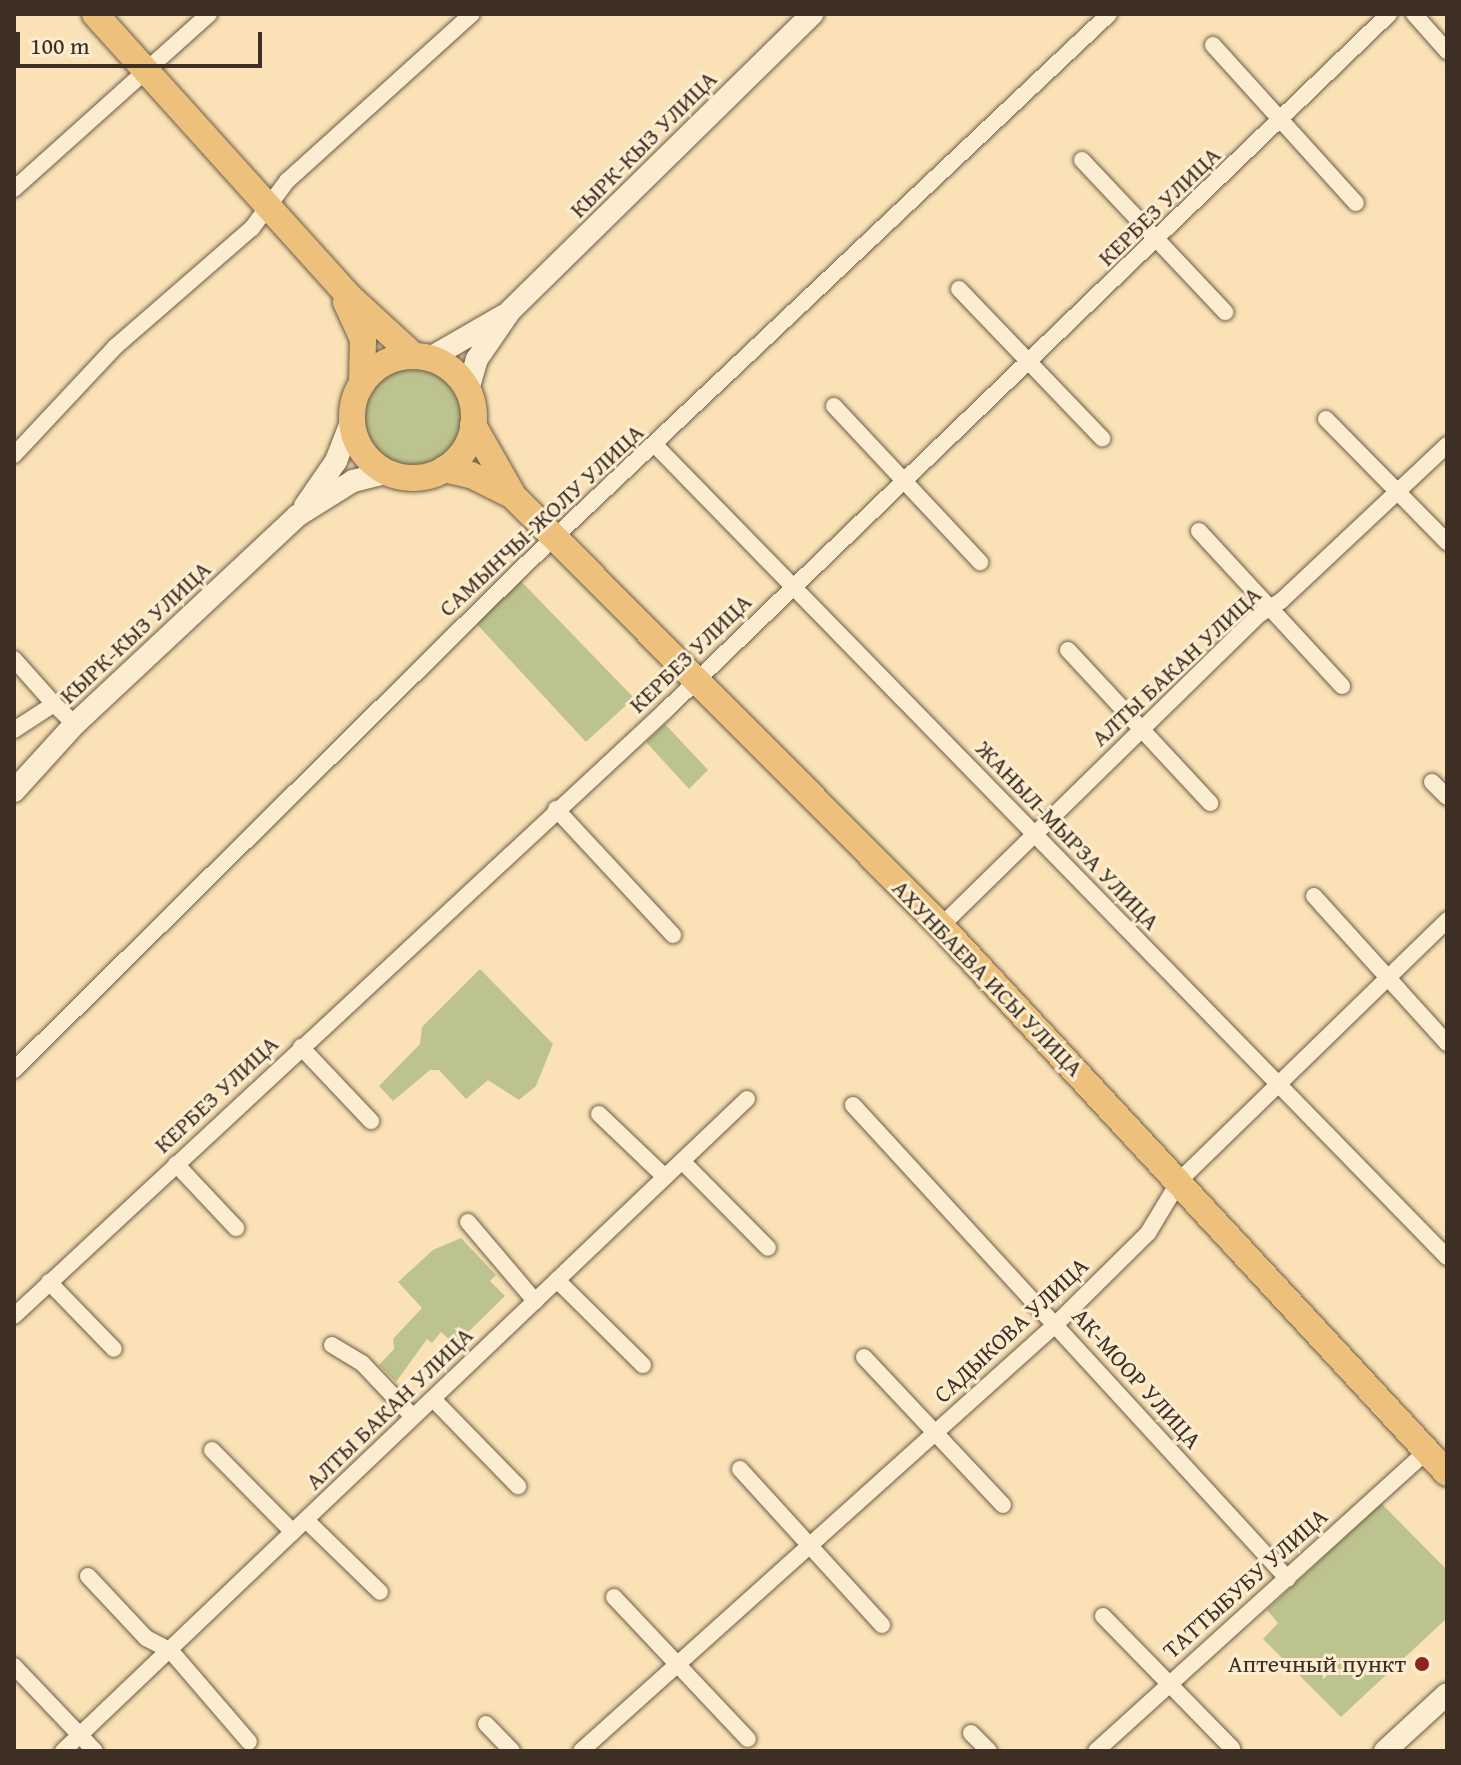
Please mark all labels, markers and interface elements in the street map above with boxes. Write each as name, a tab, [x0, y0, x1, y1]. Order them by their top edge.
scale bar	[20, 16, 266, 66]
text: 100 m	[30, 28, 90, 63]
street label: КЫРК-КЫЗ УЛИЦА	[563, 64, 723, 224]
street label: КЕРБЕЗ УЛИЦА	[1092, 140, 1226, 272]
street label: САМЫНЧЫ-ЖОЛУ УЛИЦА	[433, 418, 649, 622]
street label: КЫРК-КЫЗ УЛИЦА	[53, 555, 217, 709]
street label: АЛТЫ БАКАН УЛИЦА	[1085, 580, 1267, 752]
street label: КЕРБЕЗ УЛИЦА	[623, 587, 757, 719]
street label: ЖАНЫЛ-МЫРЗА УЛИЦА	[970, 734, 1166, 936]
street label: АХУНБАЕВА ИСЫ УЛИЦА	[886, 873, 1090, 1083]
street label: КЕРБЕЗ УЛИЦА	[148, 1029, 284, 1159]
street label: САДЫКОВА УЛИЦА	[928, 1251, 1094, 1409]
street label: АК-МООР УЛИЦА	[1066, 1302, 1208, 1454]
street label: АЛТЫ БАКАН УЛИЦА	[299, 1321, 479, 1495]
street label: ТАТТЫБУБУ УЛИЦА	[1157, 1502, 1333, 1664]
place label: Аптечный пункт	[1228, 1650, 1406, 1678]
marker: Аптечный пункт	[1413, 1655, 1431, 1673]

